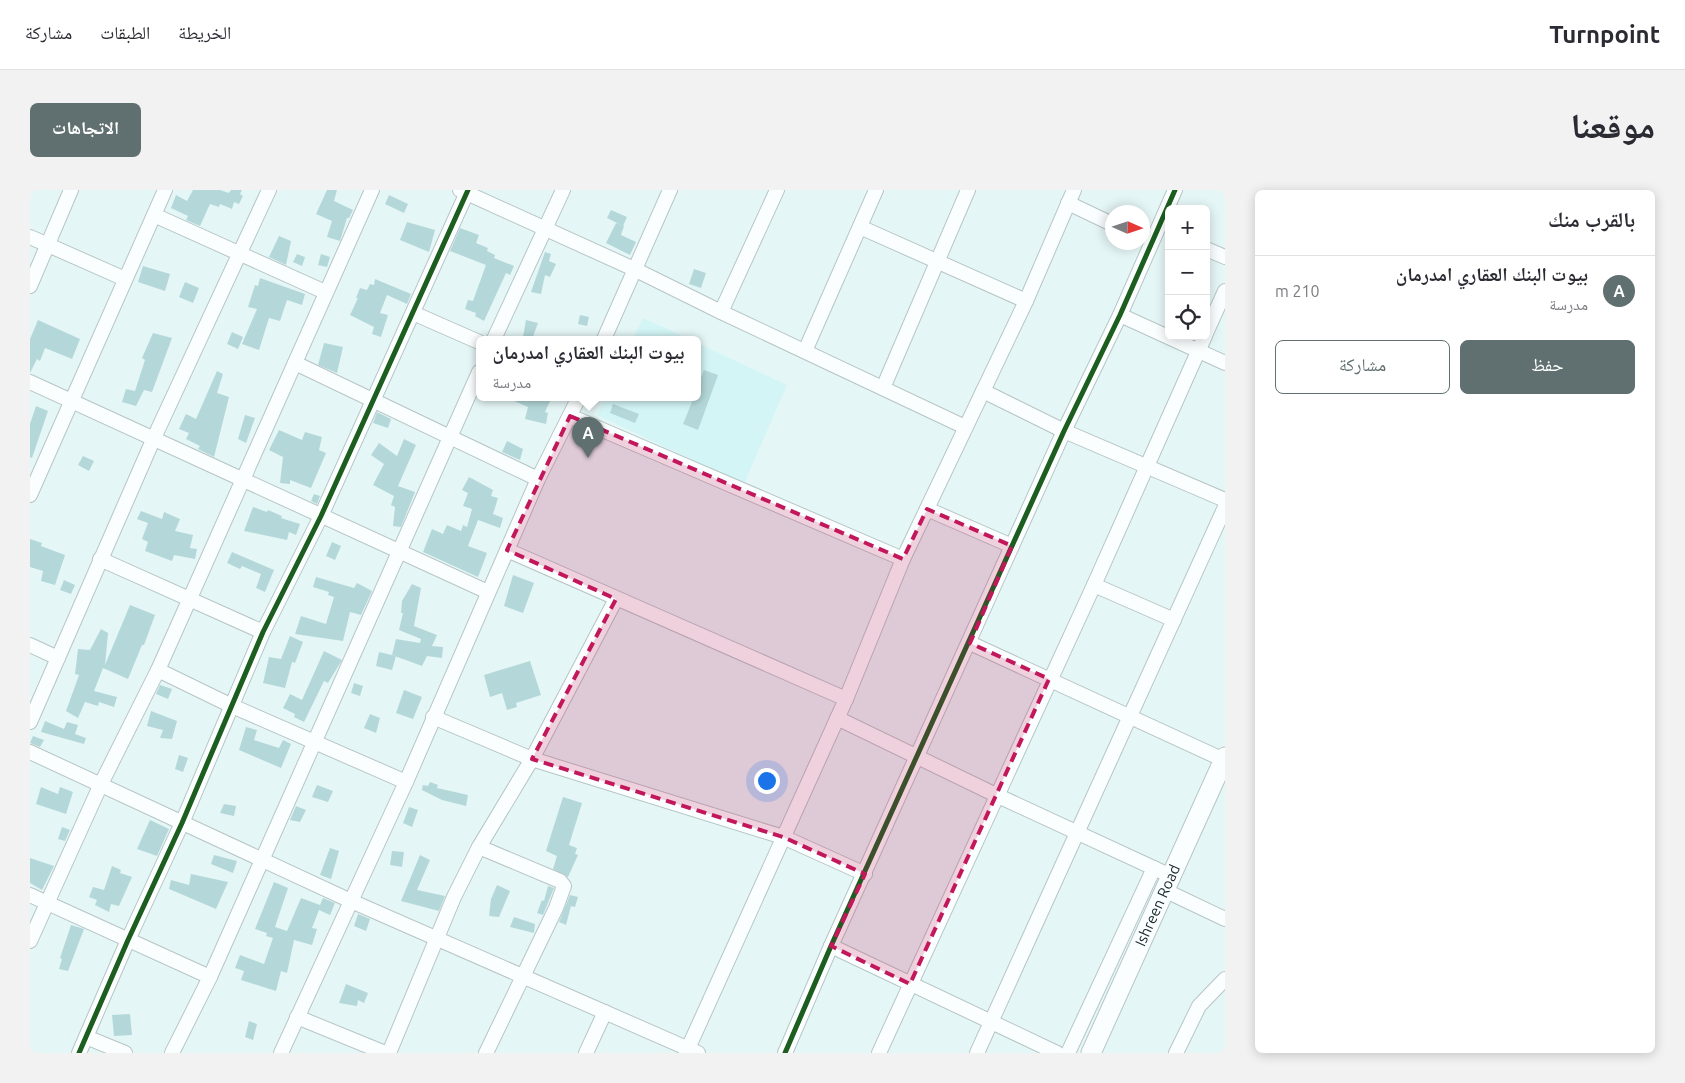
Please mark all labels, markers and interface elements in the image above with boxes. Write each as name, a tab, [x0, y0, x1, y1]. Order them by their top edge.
text: Turnpoint	[1549, 21, 1660, 48]
text: مشاركة	[25, 22, 72, 42]
text: الطبقات	[100, 22, 150, 42]
text: الخريطة	[178, 22, 231, 42]
button: الاتجاهات	[30, 103, 141, 157]
text: موقعنا	[1570, 105, 1655, 145]
north arrow	[1105, 205, 1150, 250]
map controls	[1165, 205, 1210, 340]
button: +	[1165, 205, 1210, 250]
text: بالقرب منك	[1548, 207, 1635, 231]
button: −	[1165, 250, 1210, 295]
text: بيوت البنك العقاري امدرمان	[1396, 263, 1588, 285]
text: 210 m	[1275, 282, 1320, 300]
text: A	[1613, 282, 1625, 300]
button: locate	[1165, 295, 1210, 340]
text: مدرسة	[1549, 295, 1588, 313]
popup	[476, 336, 701, 401]
button: مشاركة	[1275, 340, 1450, 394]
button: حفظ	[1460, 340, 1635, 394]
text: بيوت البنك العقاري امدرمان	[492, 341, 685, 363]
text: مدرسة	[492, 373, 531, 391]
pin: A	[572, 417, 604, 458]
your location	[754, 768, 780, 794]
street label: Ishreen Road	[1132, 862, 1183, 949]

